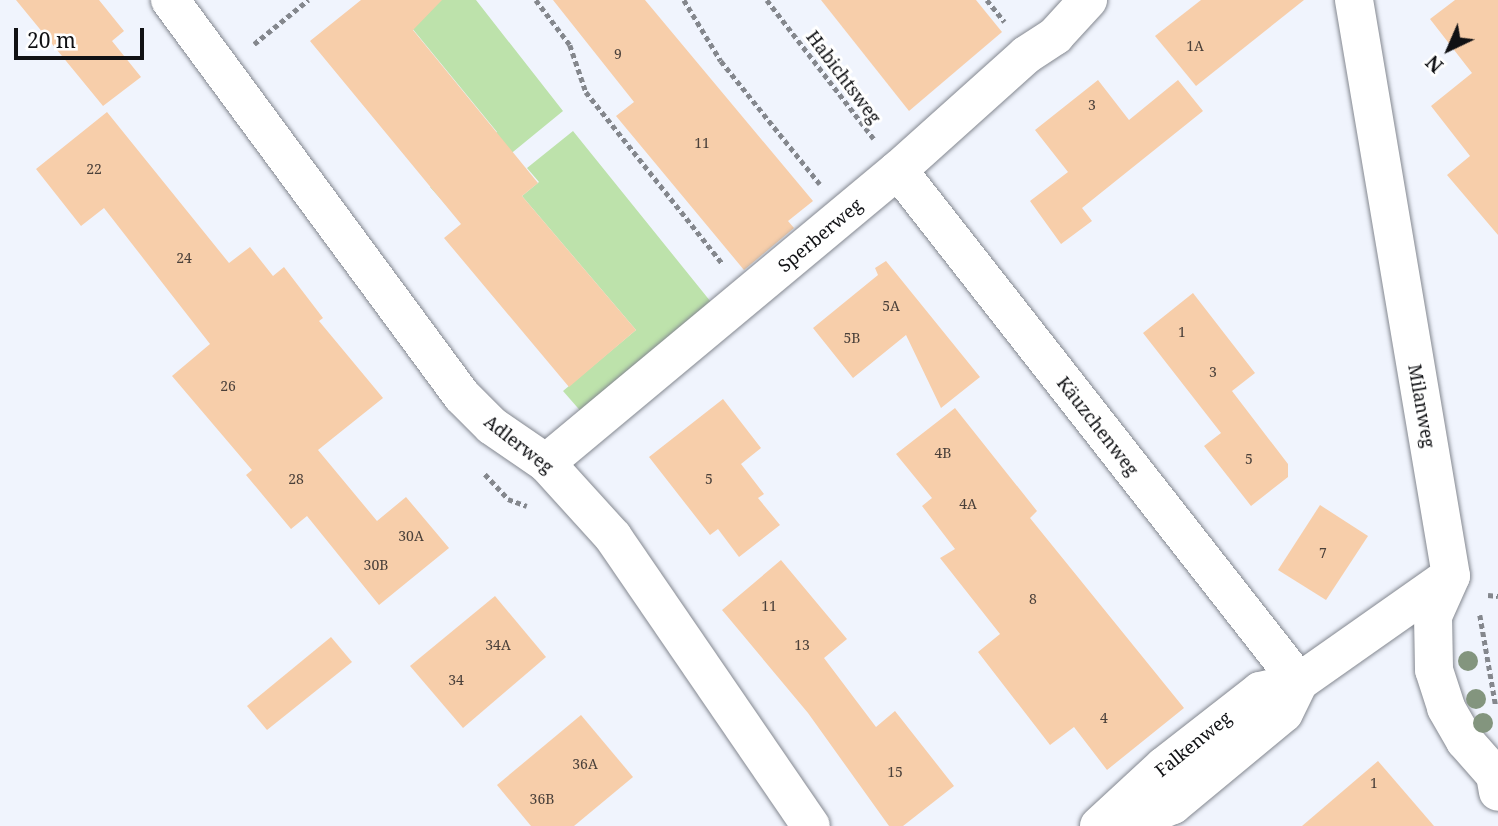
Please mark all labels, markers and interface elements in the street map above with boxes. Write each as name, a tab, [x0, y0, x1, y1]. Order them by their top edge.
scale bar	[18, 14, 147, 58]
north arrow	[1414, 14, 1484, 84]
text: 20 m	[27, 26, 76, 54]
street label: Habichtsweg	[802, 26, 886, 128]
house number: 1A	[1186, 38, 1204, 54]
house number: 9	[614, 46, 622, 62]
text: N	[1420, 50, 1449, 79]
house number: 3	[1088, 97, 1096, 113]
house number: 11	[694, 135, 710, 151]
house number: 22	[86, 161, 102, 177]
street label: Sperberweg	[774, 194, 866, 276]
house number: 24	[176, 250, 192, 266]
house number: 5A	[882, 298, 900, 314]
house number: 1	[1178, 324, 1186, 340]
house number: 5B	[844, 330, 860, 346]
street label: Milanweg	[1404, 362, 1440, 450]
house number: 3	[1209, 364, 1217, 380]
street label: Käuzchenweg	[1053, 372, 1143, 480]
house number: 26	[220, 378, 236, 394]
street label: Adlerweg	[480, 410, 558, 478]
house number: 4B	[935, 445, 951, 461]
house number: 5	[1245, 451, 1253, 467]
house number: 28	[288, 471, 304, 487]
house number: 5	[705, 471, 713, 487]
house number: 4A	[959, 496, 977, 512]
house number: 30A	[398, 528, 424, 544]
house number: 7	[1319, 545, 1327, 561]
house number: 30B	[364, 557, 388, 573]
house number: 8	[1029, 591, 1037, 607]
house number: 11	[761, 598, 777, 614]
house number: 34A	[485, 637, 511, 653]
house number: 13	[794, 637, 810, 653]
house number: 34	[448, 672, 464, 688]
street label: Falkenweg	[1151, 707, 1235, 781]
house number: 4	[1100, 710, 1108, 726]
house number: 36A	[572, 756, 598, 772]
house number: 15	[887, 764, 903, 780]
house number: 1	[1370, 775, 1378, 791]
house number: 36B	[530, 791, 554, 807]

